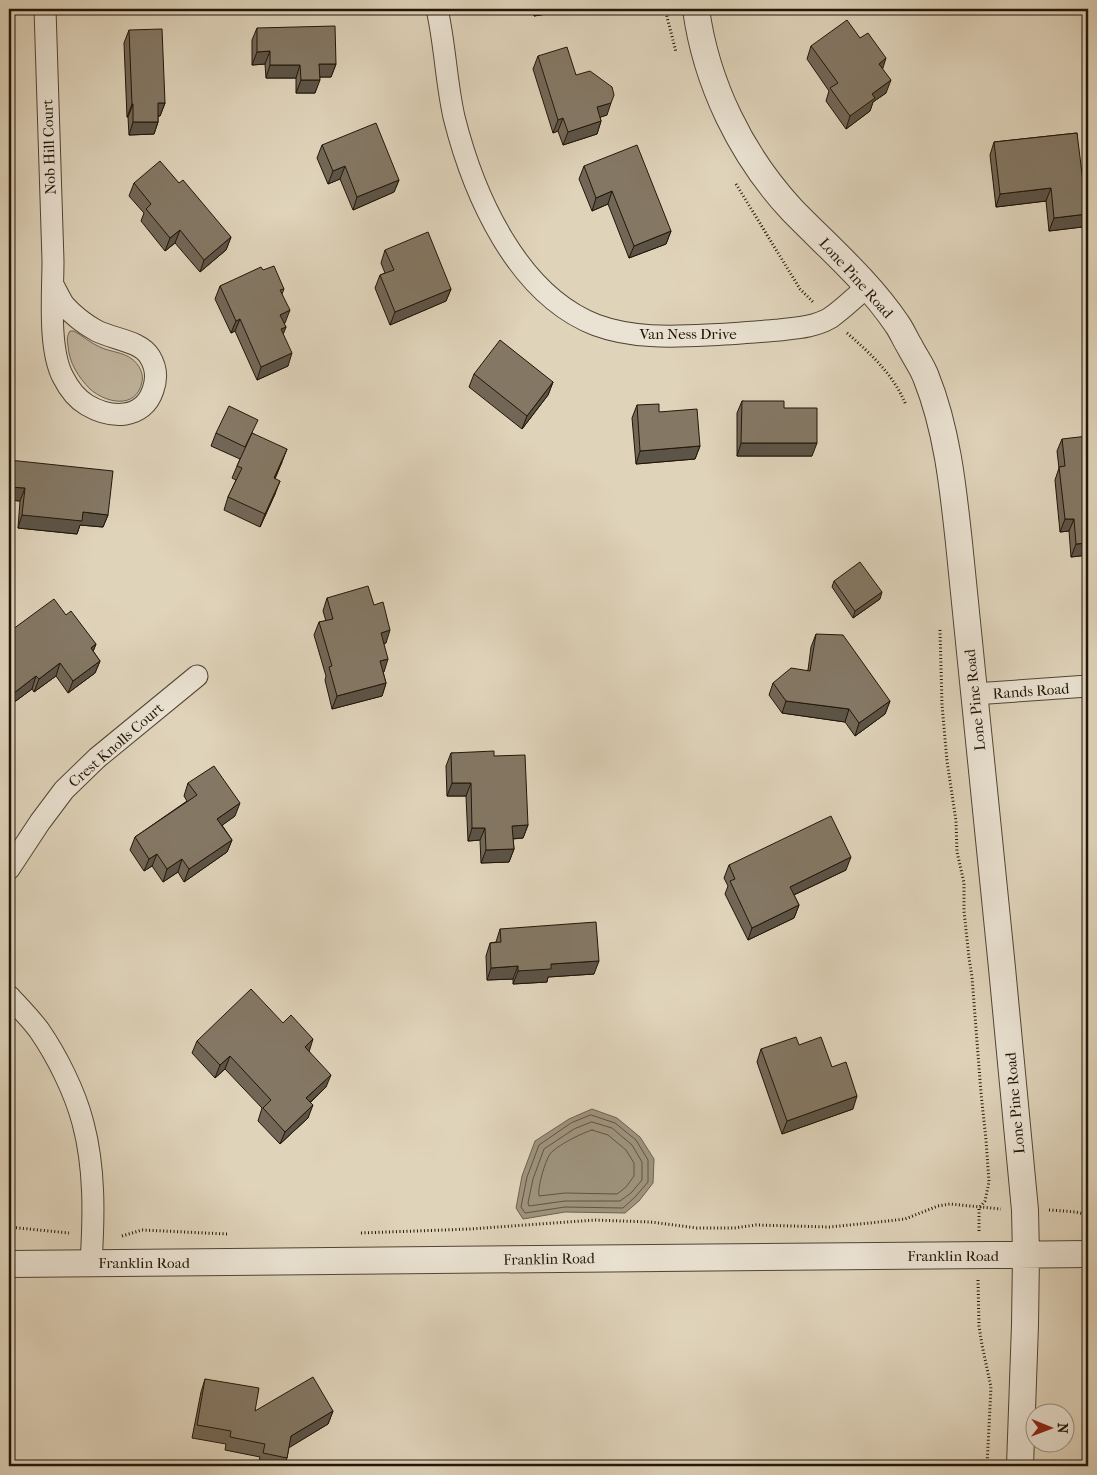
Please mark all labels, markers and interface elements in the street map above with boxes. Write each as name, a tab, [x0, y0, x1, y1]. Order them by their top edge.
street label: Nob Hill Court	[38, 98, 60, 195]
street label: Lone Pine Road	[815, 234, 897, 323]
street label: Van Ness Drive	[638, 325, 737, 343]
street label: Lone Pine Road	[961, 647, 989, 752]
street label: Rands Road	[992, 679, 1071, 703]
street label: Crest Knolls Court	[65, 698, 168, 791]
street label: Lone Pine Road	[1002, 1051, 1028, 1155]
street label: Franklin Road	[907, 1247, 1000, 1265]
street label: Franklin Road	[503, 1249, 596, 1269]
street label: Franklin Road	[98, 1254, 191, 1272]
north arrow	[1024, 1402, 1074, 1452]
text: N	[1054, 1423, 1071, 1434]

